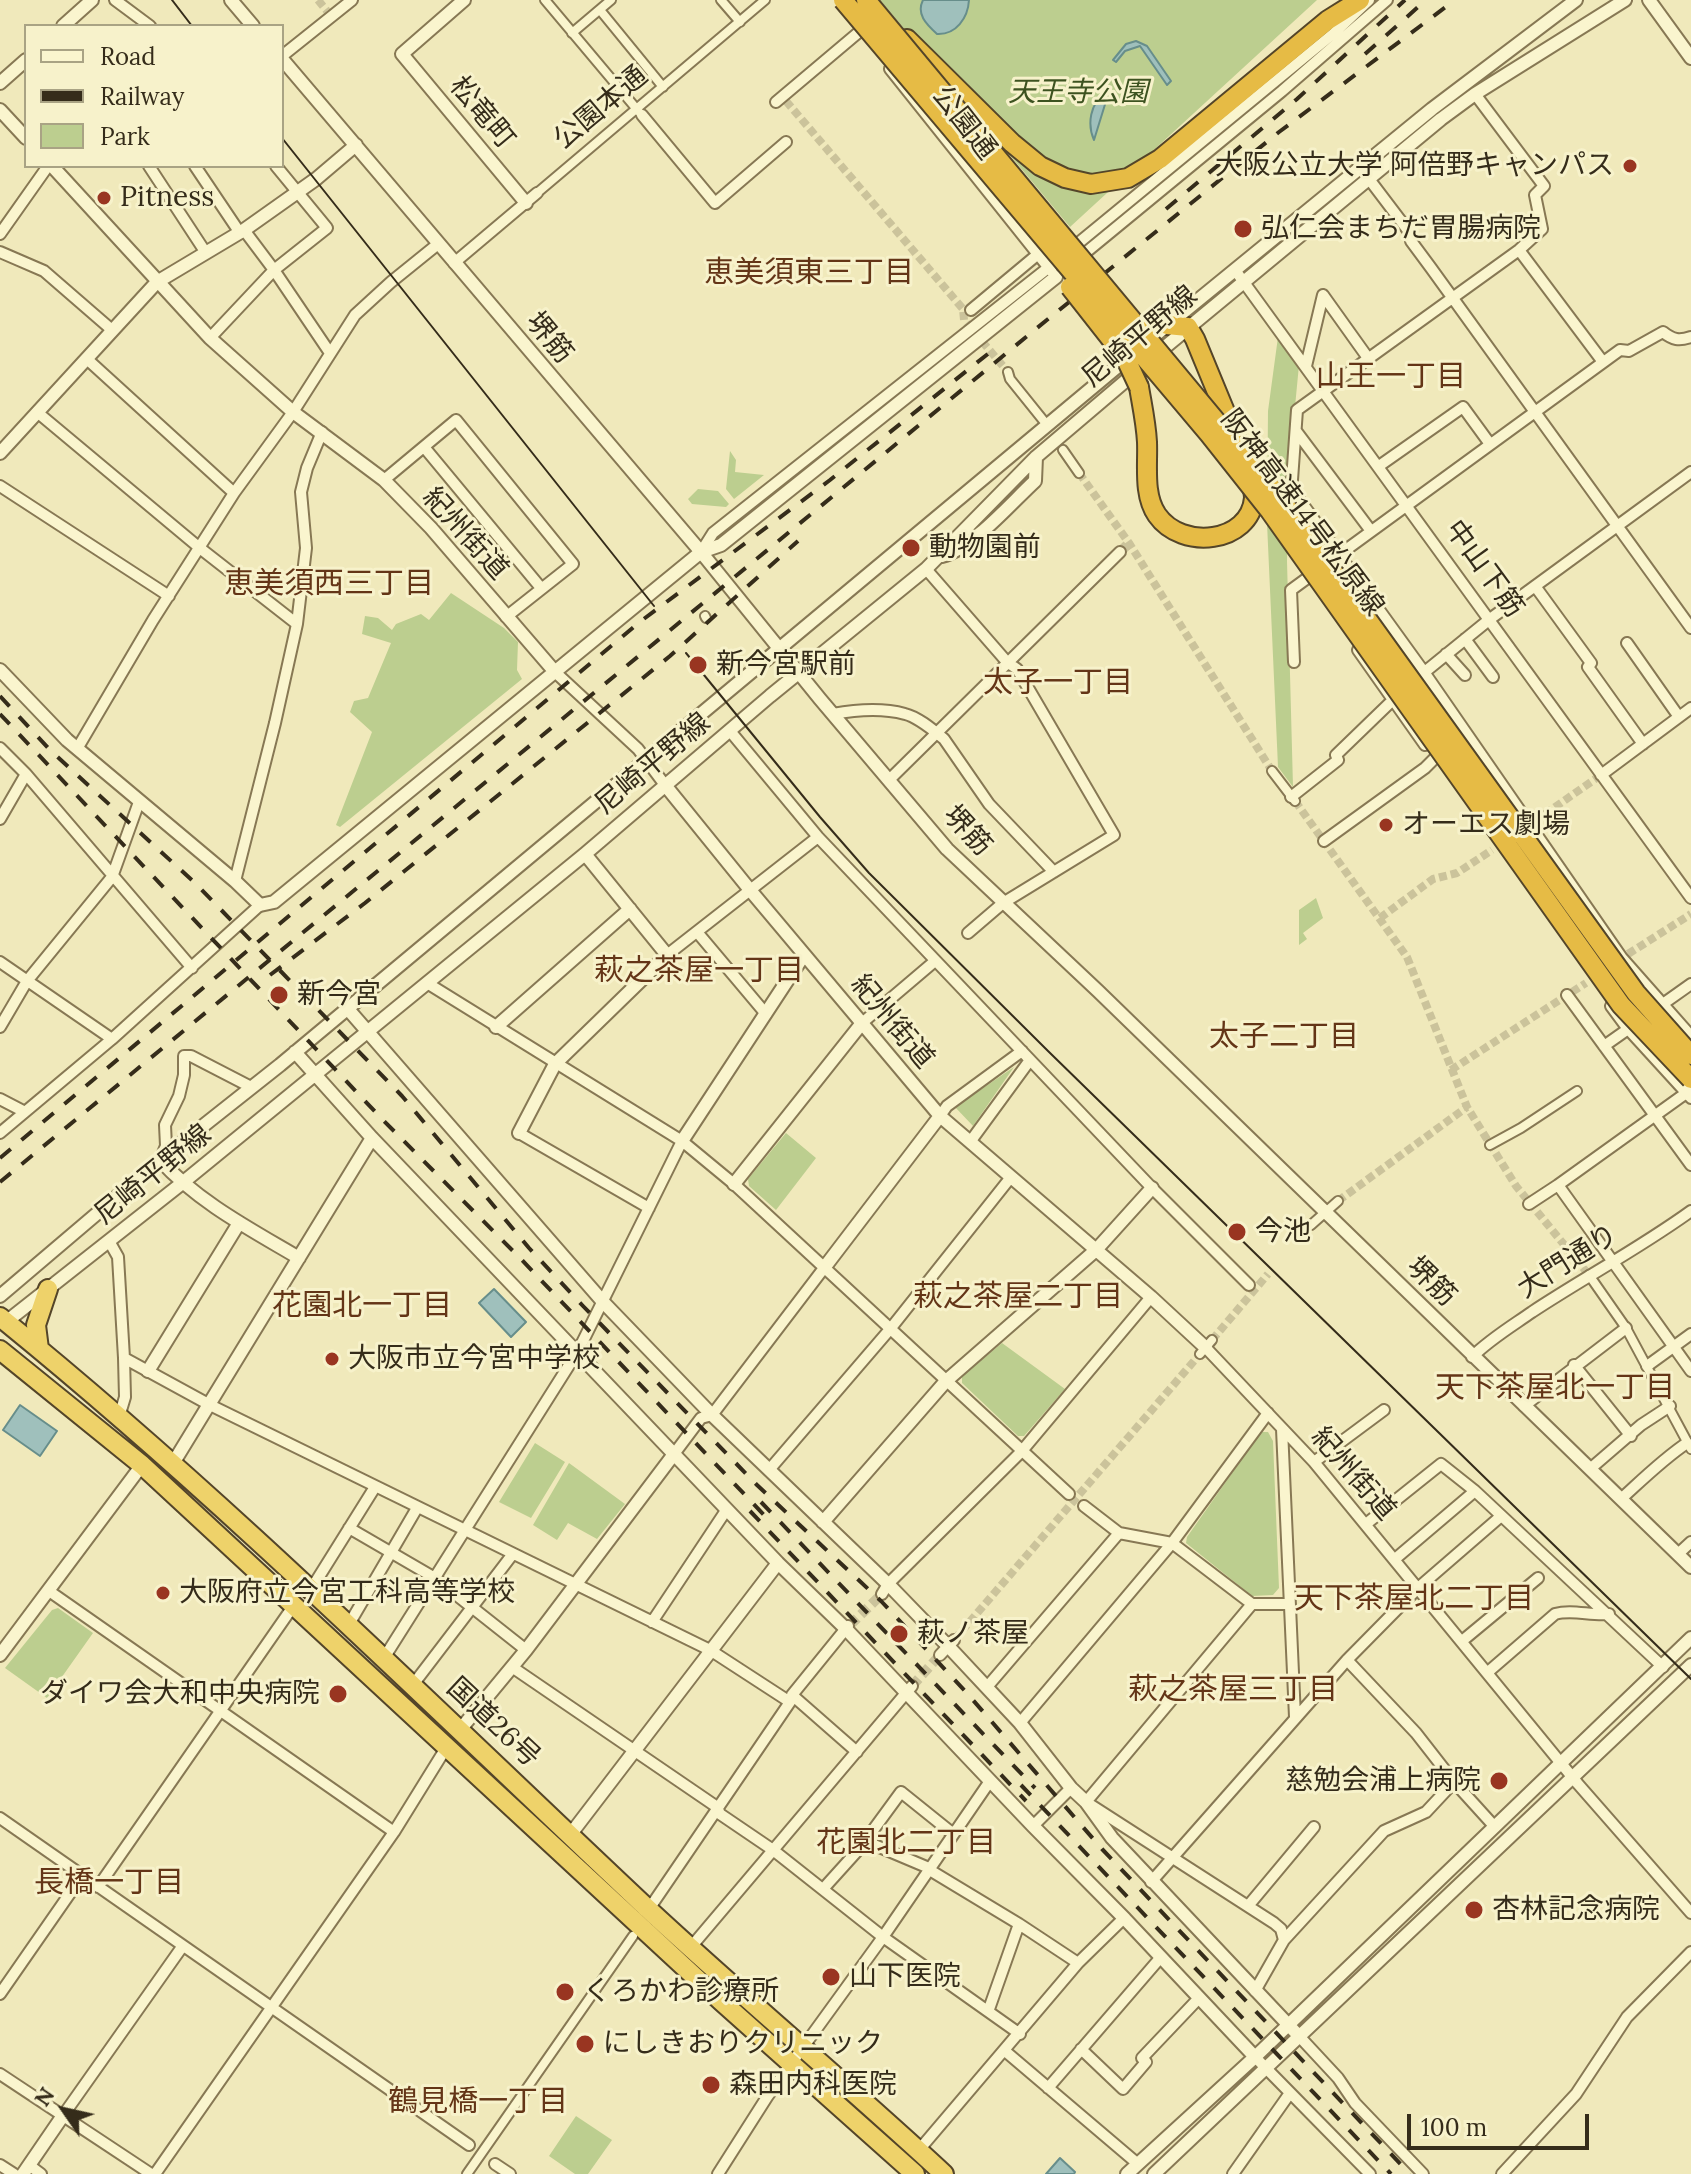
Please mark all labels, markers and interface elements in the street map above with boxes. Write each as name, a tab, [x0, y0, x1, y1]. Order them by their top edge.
legend	[24, 24, 284, 168]
text: Road	[100, 41, 156, 72]
street label: 公園本通	[547, 59, 655, 157]
street label: 松竜町	[442, 70, 522, 156]
park label: 天王寺公園	[1008, 76, 1148, 110]
street label: 公園通	[925, 80, 1003, 166]
text: Railway	[100, 81, 184, 112]
text: Park	[100, 121, 150, 152]
place label: 大阪公立大学 阿倍野キャンパス	[1215, 149, 1614, 183]
marker: 大阪公立大学 阿倍野キャンパス	[1621, 157, 1639, 175]
place label: Pitness	[120, 181, 214, 215]
marker: Pitness	[95, 189, 113, 207]
place label: 弘仁会まちだ胃腸病院	[1261, 212, 1541, 246]
marker: 弘仁会まちだ胃腸病院	[1232, 218, 1254, 240]
district label: 恵美須東三丁目	[704, 255, 914, 291]
street label: 尼崎平野線	[1076, 279, 1204, 395]
street label: 堺筋	[518, 306, 580, 370]
district label: 山王一丁目	[1316, 359, 1466, 395]
street label: 阪神高速14号松原線	[1214, 403, 1390, 623]
street label: 紀州街道	[415, 481, 515, 587]
street label: 中山下筋	[1437, 514, 1531, 624]
place label: 動物園前	[929, 531, 1041, 565]
marker: 動物園前	[900, 537, 922, 559]
district label: 恵美須西三丁目	[224, 566, 434, 602]
place label: 新今宮駅前	[716, 648, 856, 682]
marker: 新今宮駅前	[687, 654, 709, 676]
district label: 太子一丁目	[983, 665, 1133, 701]
street label: 尼崎平野線	[589, 706, 717, 822]
street label: 堺筋	[936, 799, 998, 863]
place label: オーエス劇場	[1402, 808, 1570, 842]
marker: オーエス劇場	[1377, 816, 1395, 834]
district label: 萩之茶屋一丁目	[594, 953, 804, 989]
street label: 紀州街道	[843, 968, 941, 1076]
place label: 新今宮	[297, 978, 381, 1012]
marker: 新今宮	[268, 984, 290, 1006]
district label: 太子二丁目	[1209, 1019, 1359, 1055]
street label: 尼崎平野線	[88, 1118, 218, 1232]
place label: 今池	[1255, 1215, 1311, 1249]
street label: 大門通り	[1512, 1218, 1624, 1306]
marker: 今池	[1226, 1221, 1248, 1243]
street label: 堺筋	[1399, 1250, 1463, 1314]
district label: 萩之茶屋二丁目	[913, 1279, 1123, 1315]
district label: 花園北一丁目	[272, 1288, 452, 1324]
place label: 大阪市立今宮中学校	[348, 1342, 600, 1376]
marker: 大阪市立今宮中学校	[323, 1350, 341, 1368]
district label: 天下茶屋北一丁目	[1435, 1370, 1675, 1406]
street label: 紀州街道	[1304, 1421, 1402, 1527]
place label: 大阪府立今宮工科高等学校	[179, 1576, 515, 1610]
district label: 天下茶屋北二丁目	[1294, 1581, 1534, 1617]
marker: 大阪府立今宮工科高等学校	[154, 1584, 172, 1602]
place label: 萩ノ茶屋	[917, 1617, 1029, 1651]
marker: 萩ノ茶屋	[888, 1623, 910, 1645]
street label: 国道26号	[439, 1671, 547, 1775]
district label: 萩之茶屋三丁目	[1128, 1672, 1338, 1708]
place label: ダイワ会大和中央病院	[40, 1677, 320, 1711]
marker: ダイワ会大和中央病院	[327, 1683, 349, 1705]
place label: 慈勉会浦上病院	[1285, 1764, 1481, 1798]
marker: 慈勉会浦上病院	[1488, 1770, 1510, 1792]
district label: 花園北二丁目	[816, 1825, 996, 1861]
district label: 長橋一丁目	[34, 1865, 184, 1901]
place label: 杏林記念病院	[1492, 1893, 1660, 1927]
marker: 杏林記念病院	[1463, 1899, 1485, 1921]
place label: 山下医院	[849, 1960, 961, 1994]
marker: 山下医院	[820, 1966, 842, 1988]
place label: くろかわ診療所	[583, 1975, 779, 2009]
marker: くろかわ診療所	[554, 1981, 576, 2003]
place label: にしきおりクリニック	[603, 2027, 883, 2061]
marker: にしきおりクリニック	[574, 2033, 596, 2055]
place label: 森田内科医院	[729, 2068, 897, 2102]
north arrow	[24, 2070, 104, 2150]
marker: 森田内科医院	[700, 2074, 722, 2096]
text: N	[28, 2082, 60, 2111]
district label: 鶴見橋一丁目	[388, 2084, 568, 2120]
scale bar	[1411, 2098, 1593, 2148]
text: 100 m	[1421, 2112, 1487, 2143]

